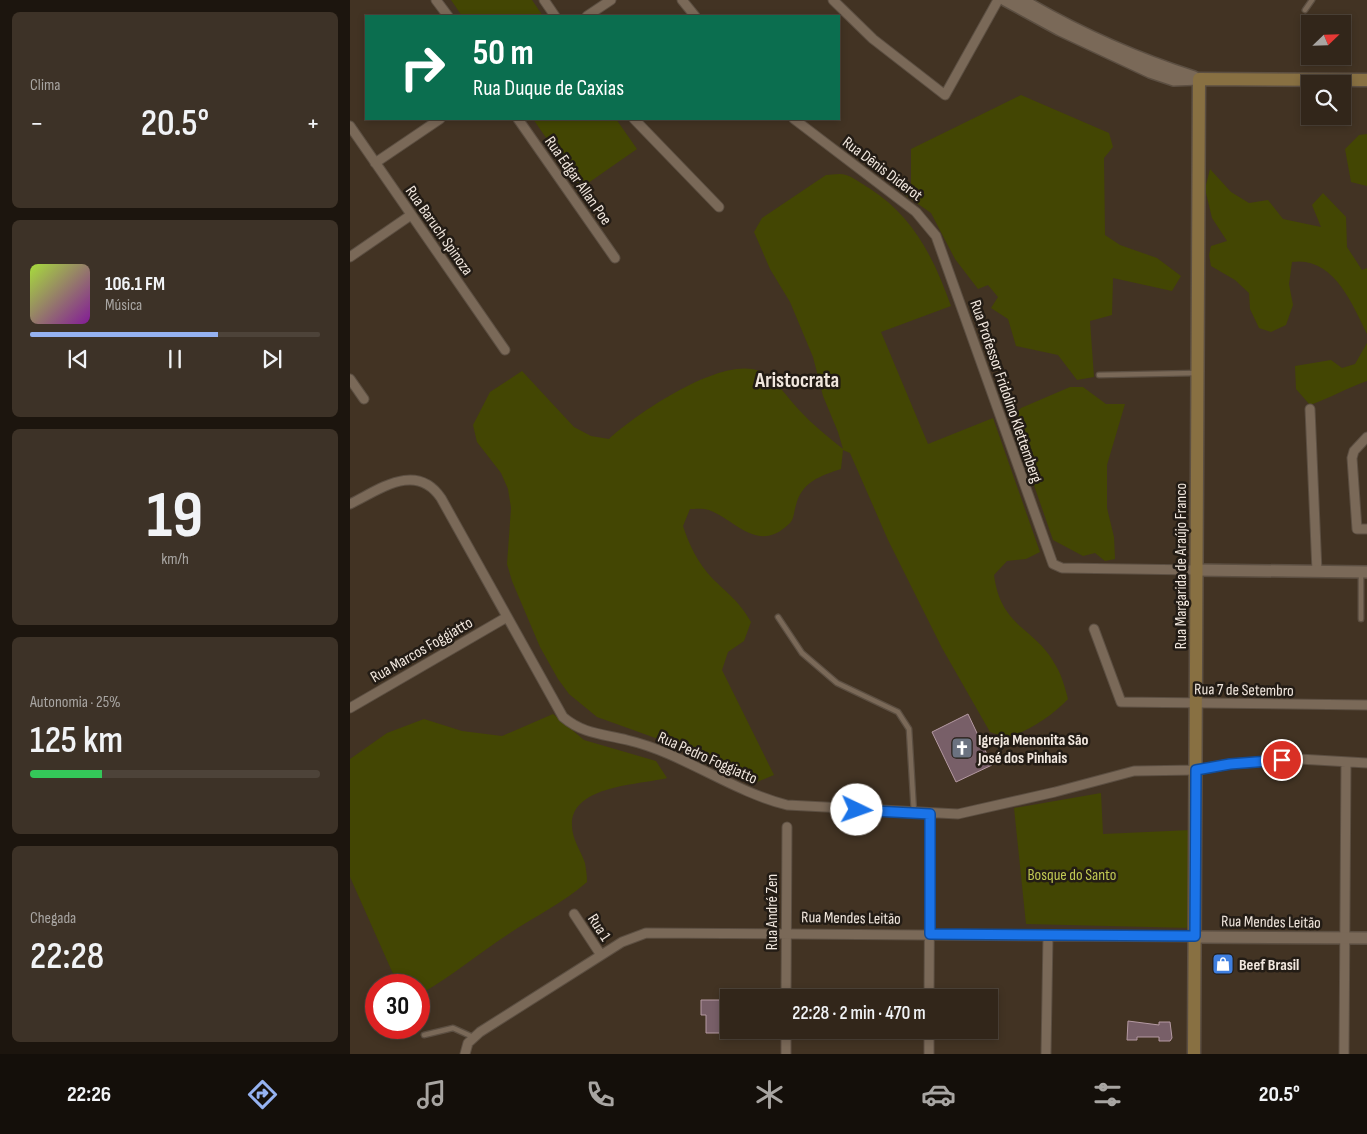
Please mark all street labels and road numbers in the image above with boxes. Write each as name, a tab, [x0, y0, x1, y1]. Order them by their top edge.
street label: Rua Edgar Allan Poe	[540, 133, 615, 229]
street label: Rua Dênis Diderot	[838, 133, 926, 205]
street label: Rua Baruch Spinoza	[401, 182, 477, 279]
street label: Rua Professor Fridolino Klettemberg	[965, 298, 1046, 485]
street label: Rua Margarida de Araújo Franco	[1172, 483, 1191, 649]
street label: Rua Marcos Foggiatto	[367, 613, 476, 687]
street label: Rua 7 de Setembro	[1194, 680, 1294, 701]
street label: Rua Pedro Foggiatto	[655, 728, 760, 789]
street label: Rua André Zen	[763, 874, 782, 950]
street label: Rua Mendes Leitão	[801, 908, 901, 929]
street label: Rua 1	[583, 911, 615, 945]
street label: Rua Mendes Leitão	[1221, 912, 1321, 933]

